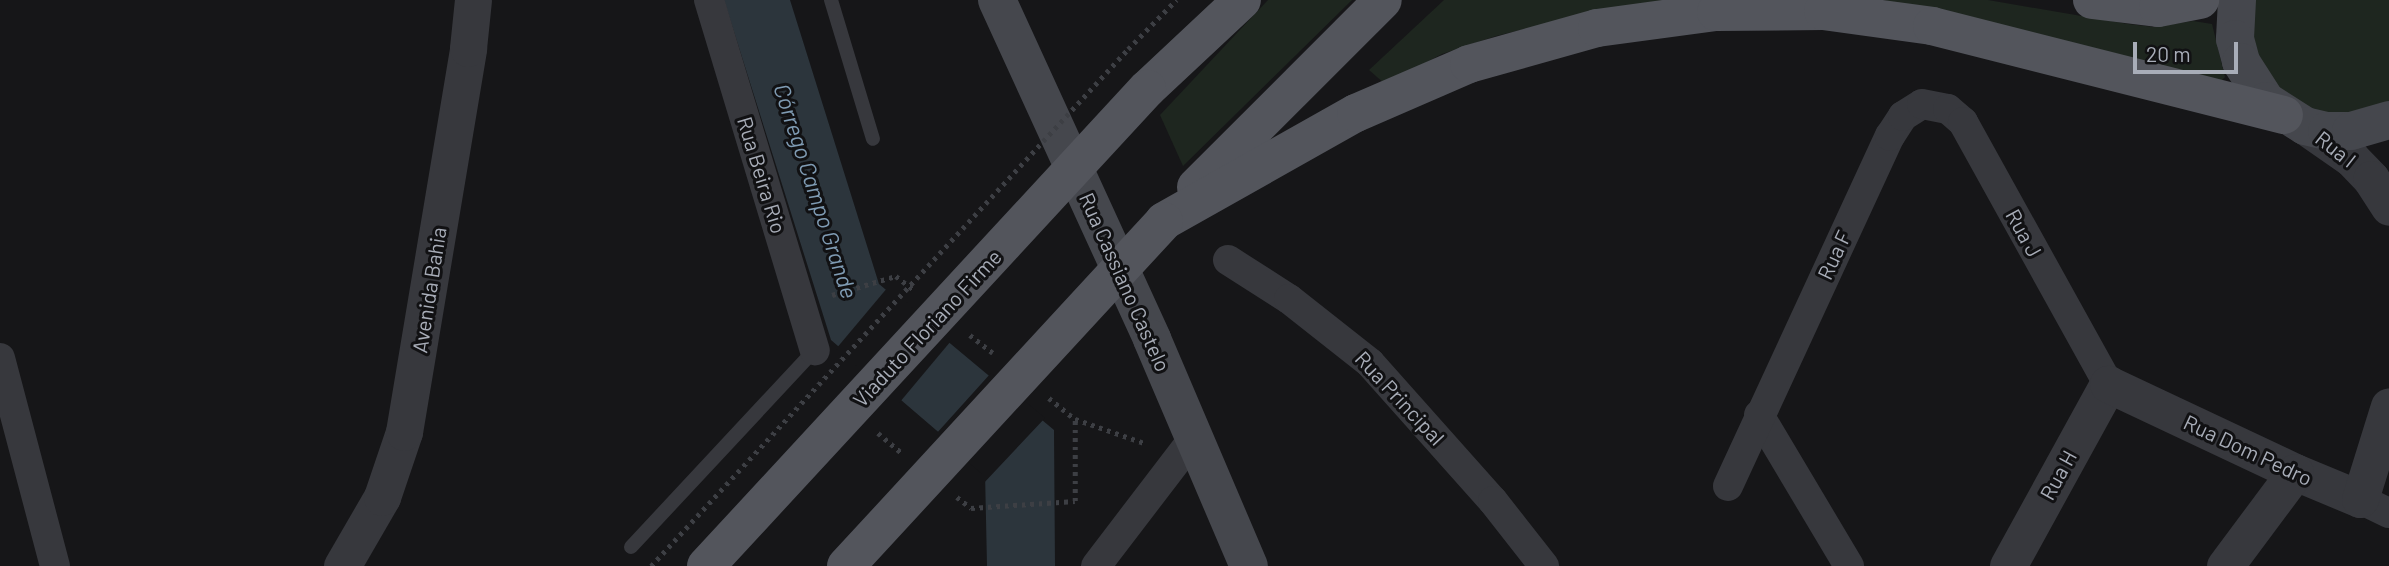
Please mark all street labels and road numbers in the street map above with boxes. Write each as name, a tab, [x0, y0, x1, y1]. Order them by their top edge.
street label: Rua Beira Rio	[732, 113, 792, 237]
street label: Rua I	[2311, 125, 2361, 173]
street label: Rua Cassiano Castelo	[1074, 189, 1176, 375]
street label: Rua J	[2001, 205, 2047, 261]
street label: Avenida Bahia	[407, 225, 451, 355]
street label: Rua F	[1812, 227, 1856, 283]
street label: Viaduto Floriano Firme	[847, 244, 1007, 412]
street label: Rua Principal	[1350, 346, 1450, 450]
street label: Rua Dom Pedro	[2180, 409, 2316, 491]
street label: Rua H	[2034, 446, 2082, 504]

